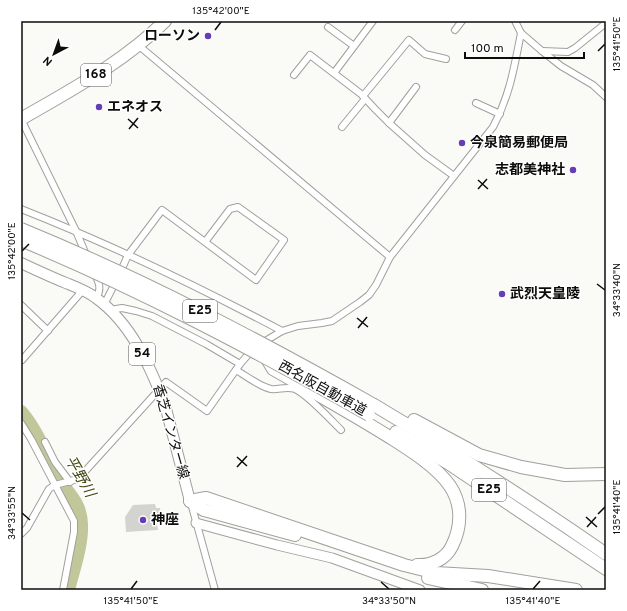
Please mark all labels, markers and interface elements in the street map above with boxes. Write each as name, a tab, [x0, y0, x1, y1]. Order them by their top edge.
text: 135°42'00"E	[192, 5, 250, 18]
text: 135°41'50"E	[611, 17, 624, 71]
place label: ローソン	[144, 28, 200, 45]
marker: ローソン	[203, 31, 213, 41]
north arrow	[34, 34, 74, 74]
scale bar	[465, 34, 584, 60]
text: 100 m	[471, 41, 504, 57]
text: N	[41, 53, 56, 69]
road number: 168	[81, 64, 111, 86]
place label: エネオス	[107, 99, 163, 116]
marker: エネオス	[94, 102, 104, 112]
place label: 今泉簡易郵便局	[470, 134, 568, 152]
marker: 今泉簡易郵便局	[457, 138, 467, 148]
place label: 志都美神社	[495, 161, 565, 179]
marker: 志都美神社	[568, 165, 578, 175]
text: 135°42'00"E	[6, 222, 19, 280]
text: 34°33'40"N	[611, 263, 624, 317]
place label: 武烈天皇陵	[510, 285, 580, 303]
marker: 武烈天皇陵	[497, 289, 507, 299]
road number: E25	[183, 300, 217, 322]
road number: 54	[129, 343, 155, 365]
street label: 西名阪自動車道	[275, 358, 369, 420]
street label: 香芝インター線	[148, 383, 192, 481]
water label: 平野川	[60, 453, 99, 503]
road number: E25	[472, 479, 506, 501]
text: 135°41'40"E	[611, 480, 624, 534]
text: 34°33'55"N	[6, 486, 19, 540]
place label: 神座	[151, 511, 179, 529]
marker: 神座	[138, 515, 148, 525]
text: 135°41'50"E	[104, 595, 158, 608]
text: 34°33'50"N	[362, 595, 416, 608]
text: 135°41'40"E	[506, 595, 560, 608]

